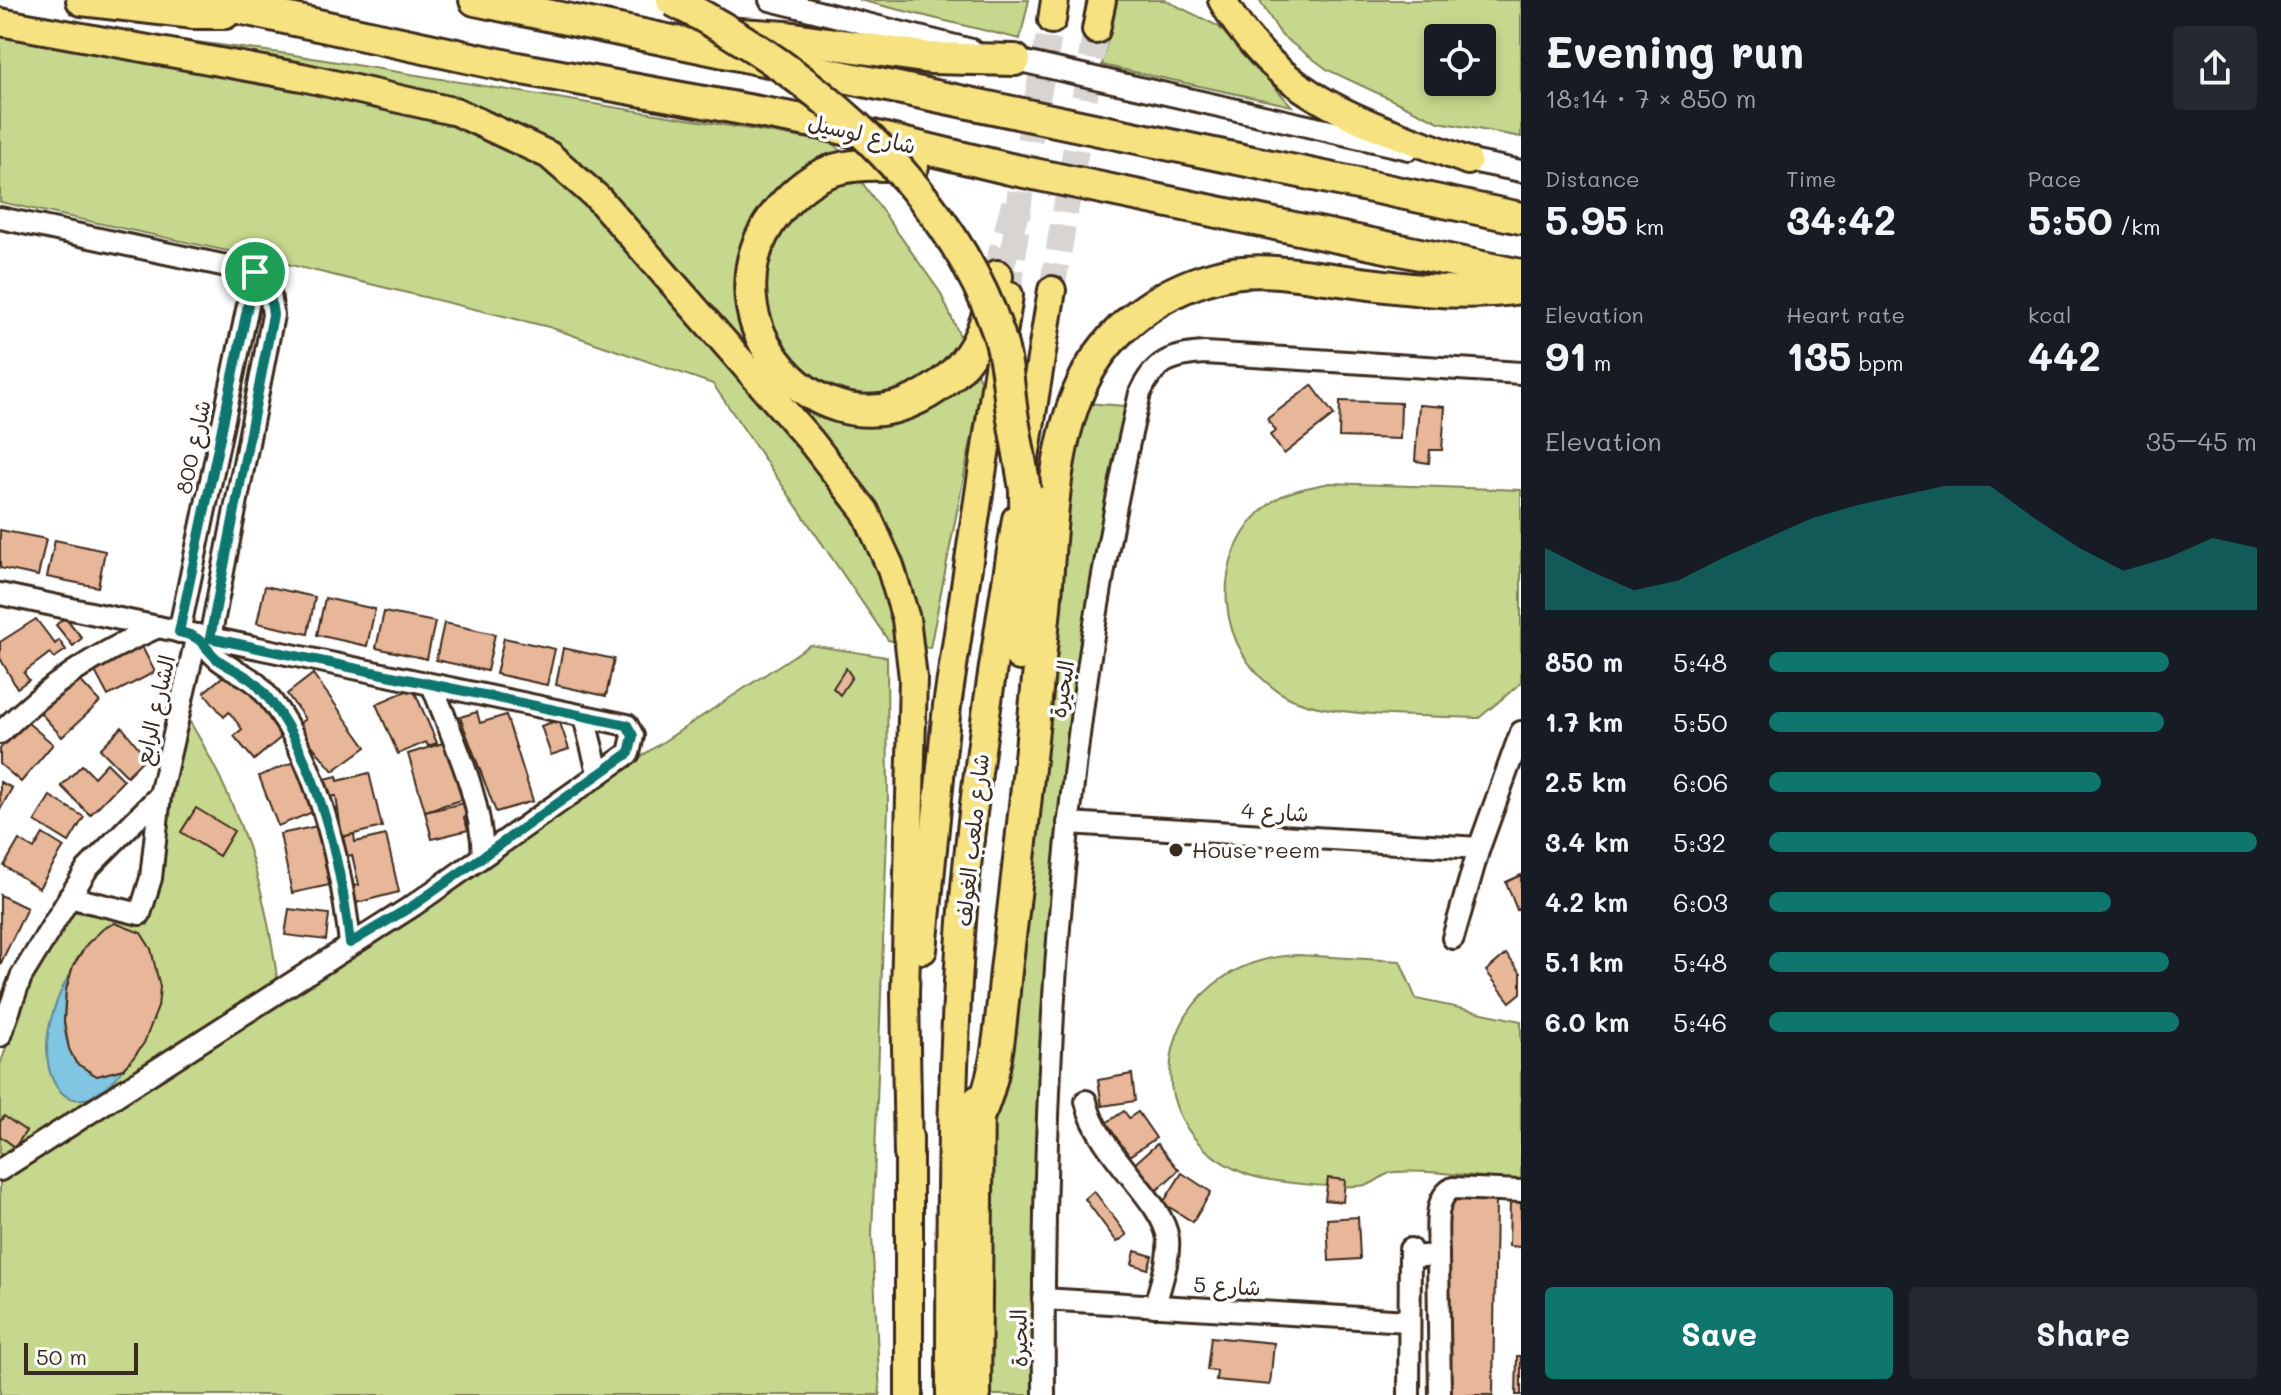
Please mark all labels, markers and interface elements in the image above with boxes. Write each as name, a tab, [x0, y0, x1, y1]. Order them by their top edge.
text: Evening run	[1545, 22, 1804, 79]
map controls	[1424, 24, 1496, 96]
button: locate	[1424, 24, 1496, 96]
button: share	[2173, 26, 2257, 110]
text: 18:14 · 7 × 850 m	[1545, 81, 1756, 115]
street label: شارع لوسيل	[805, 107, 919, 162]
text: Distance	[1545, 164, 1640, 193]
text: Time	[1786, 164, 1836, 193]
text: Pace	[2028, 164, 2081, 193]
text: 5.95	[1545, 193, 1628, 245]
text: 34:42	[1786, 193, 1896, 245]
text: 5:50	[2028, 193, 2113, 245]
text: km	[1628, 212, 1664, 241]
text: /km	[2113, 212, 2161, 241]
pin	[221, 238, 289, 306]
icon: arrive	[233, 250, 277, 294]
text: Elevation	[1545, 300, 1644, 329]
text: Heart rate	[1786, 300, 1905, 329]
text: kcal	[2028, 300, 2072, 329]
text: 91	[1545, 329, 1587, 381]
text: 135	[1786, 329, 1851, 381]
text: 442	[2028, 329, 2101, 381]
text: m	[1587, 348, 1611, 377]
text: bpm	[1851, 348, 1904, 377]
street label: شارع 800	[168, 397, 219, 497]
text: Elevation	[1545, 424, 1662, 458]
text: 35–45 m	[2146, 424, 2257, 458]
text: 850 m	[1545, 645, 1623, 679]
text: 5:48	[1673, 645, 1727, 679]
street label: الشارع الرابع	[128, 652, 183, 768]
street label: البحيرة	[1043, 658, 1080, 720]
text: 1.7 km	[1545, 705, 1623, 739]
text: 5:50	[1673, 705, 1727, 739]
street label: شارع ملعب الغولف	[948, 752, 997, 928]
text: 2.5 km	[1545, 765, 1627, 799]
text: 6:06	[1673, 765, 1729, 799]
street label: شارع 4	[1240, 795, 1310, 830]
text: 3.4 km	[1545, 825, 1629, 859]
text: 5:32	[1673, 825, 1726, 859]
place label: House reem	[1192, 835, 1320, 864]
marker: House reem	[1167, 841, 1185, 859]
text: 4.2 km	[1545, 885, 1628, 919]
text: 6:03	[1673, 885, 1728, 919]
text: 5.1 km	[1545, 945, 1624, 979]
text: 5:48	[1673, 945, 1727, 979]
text: 6.0 km	[1545, 1005, 1629, 1039]
text: 5:46	[1673, 1005, 1727, 1039]
street label: شارع 5	[1192, 1269, 1261, 1304]
button: Save	[1545, 1287, 1893, 1379]
button: Share	[1909, 1287, 2257, 1379]
street label: البحيرة	[1003, 1309, 1034, 1367]
scale bar	[24, 1339, 138, 1375]
text: 50 m	[36, 1342, 87, 1371]

